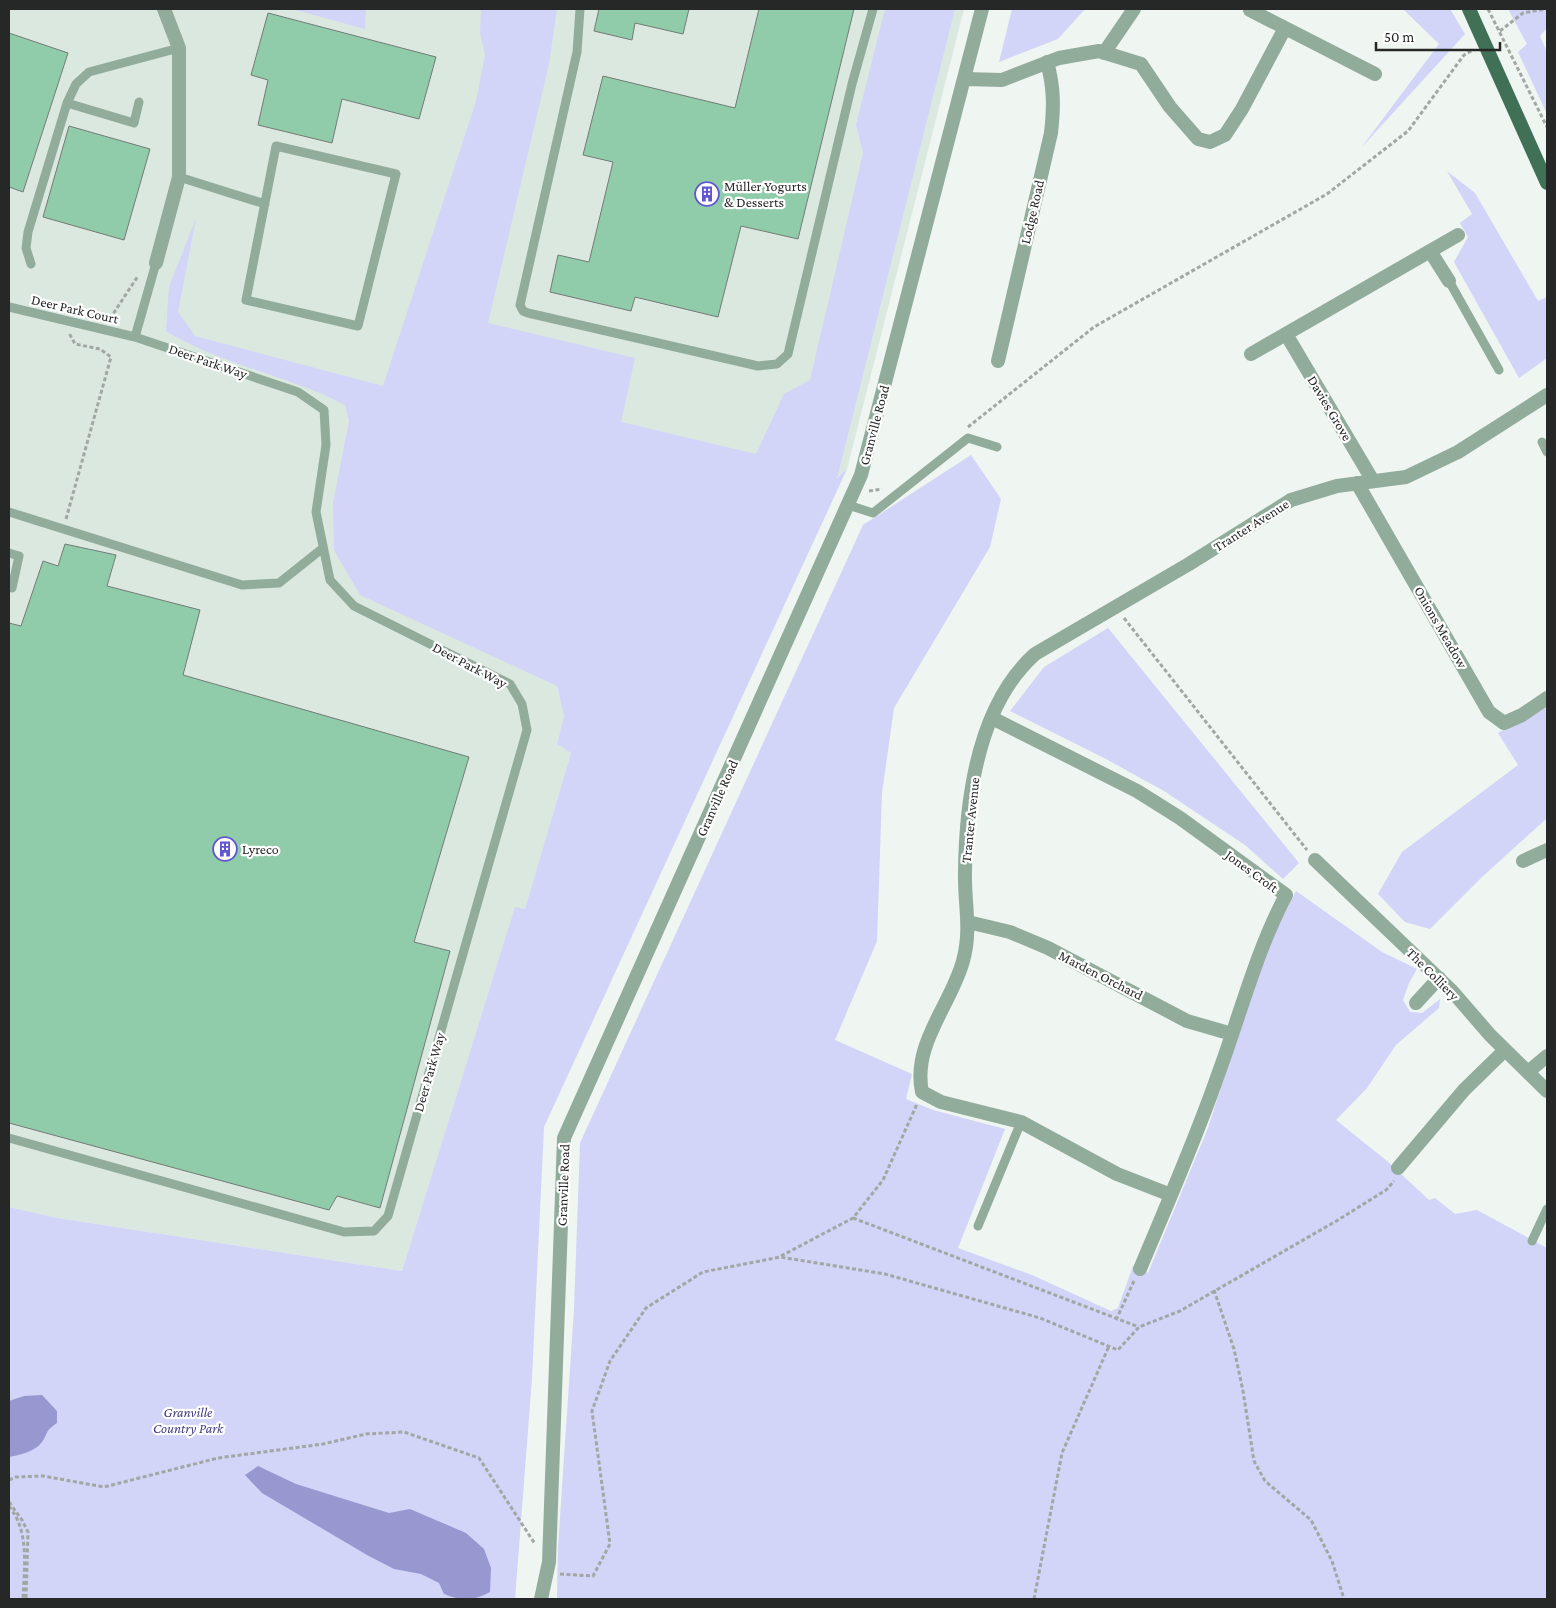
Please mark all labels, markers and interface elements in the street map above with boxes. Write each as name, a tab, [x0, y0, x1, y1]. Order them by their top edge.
scale bar	[1376, 20, 1500, 52]
text: 50 m	[1384, 29, 1414, 45]
place label: Müller Yogurts & Desserts	[724, 178, 807, 210]
street label: Lodge Road	[1017, 178, 1047, 246]
building icon: Müller Yogurts & Desserts	[694, 181, 720, 207]
street label: Deer Park Court	[30, 291, 120, 327]
street label: Deer Park Way	[167, 340, 250, 382]
street label: Davies Grove	[1304, 373, 1356, 443]
street label: Granville Road	[856, 383, 893, 467]
street label: Tranter Avenue	[1210, 495, 1292, 555]
street label: Onions Meadow	[1411, 583, 1471, 671]
street label: Deer Park Way	[430, 639, 510, 692]
street label: Granville Road	[693, 757, 741, 839]
street label: Tranter Avenue	[958, 776, 982, 864]
building icon: Lyreco	[212, 836, 238, 862]
place label: Lyreco	[242, 841, 279, 857]
street label: Jones Croft	[1221, 845, 1282, 896]
street label: The Colliery	[1403, 944, 1463, 1004]
street label: Marden Orchard	[1056, 947, 1146, 1003]
street label: Deer Park Way	[410, 1030, 448, 1114]
street label: Granville Road	[554, 1143, 572, 1226]
park label: Granville Country Park	[153, 1404, 224, 1436]

